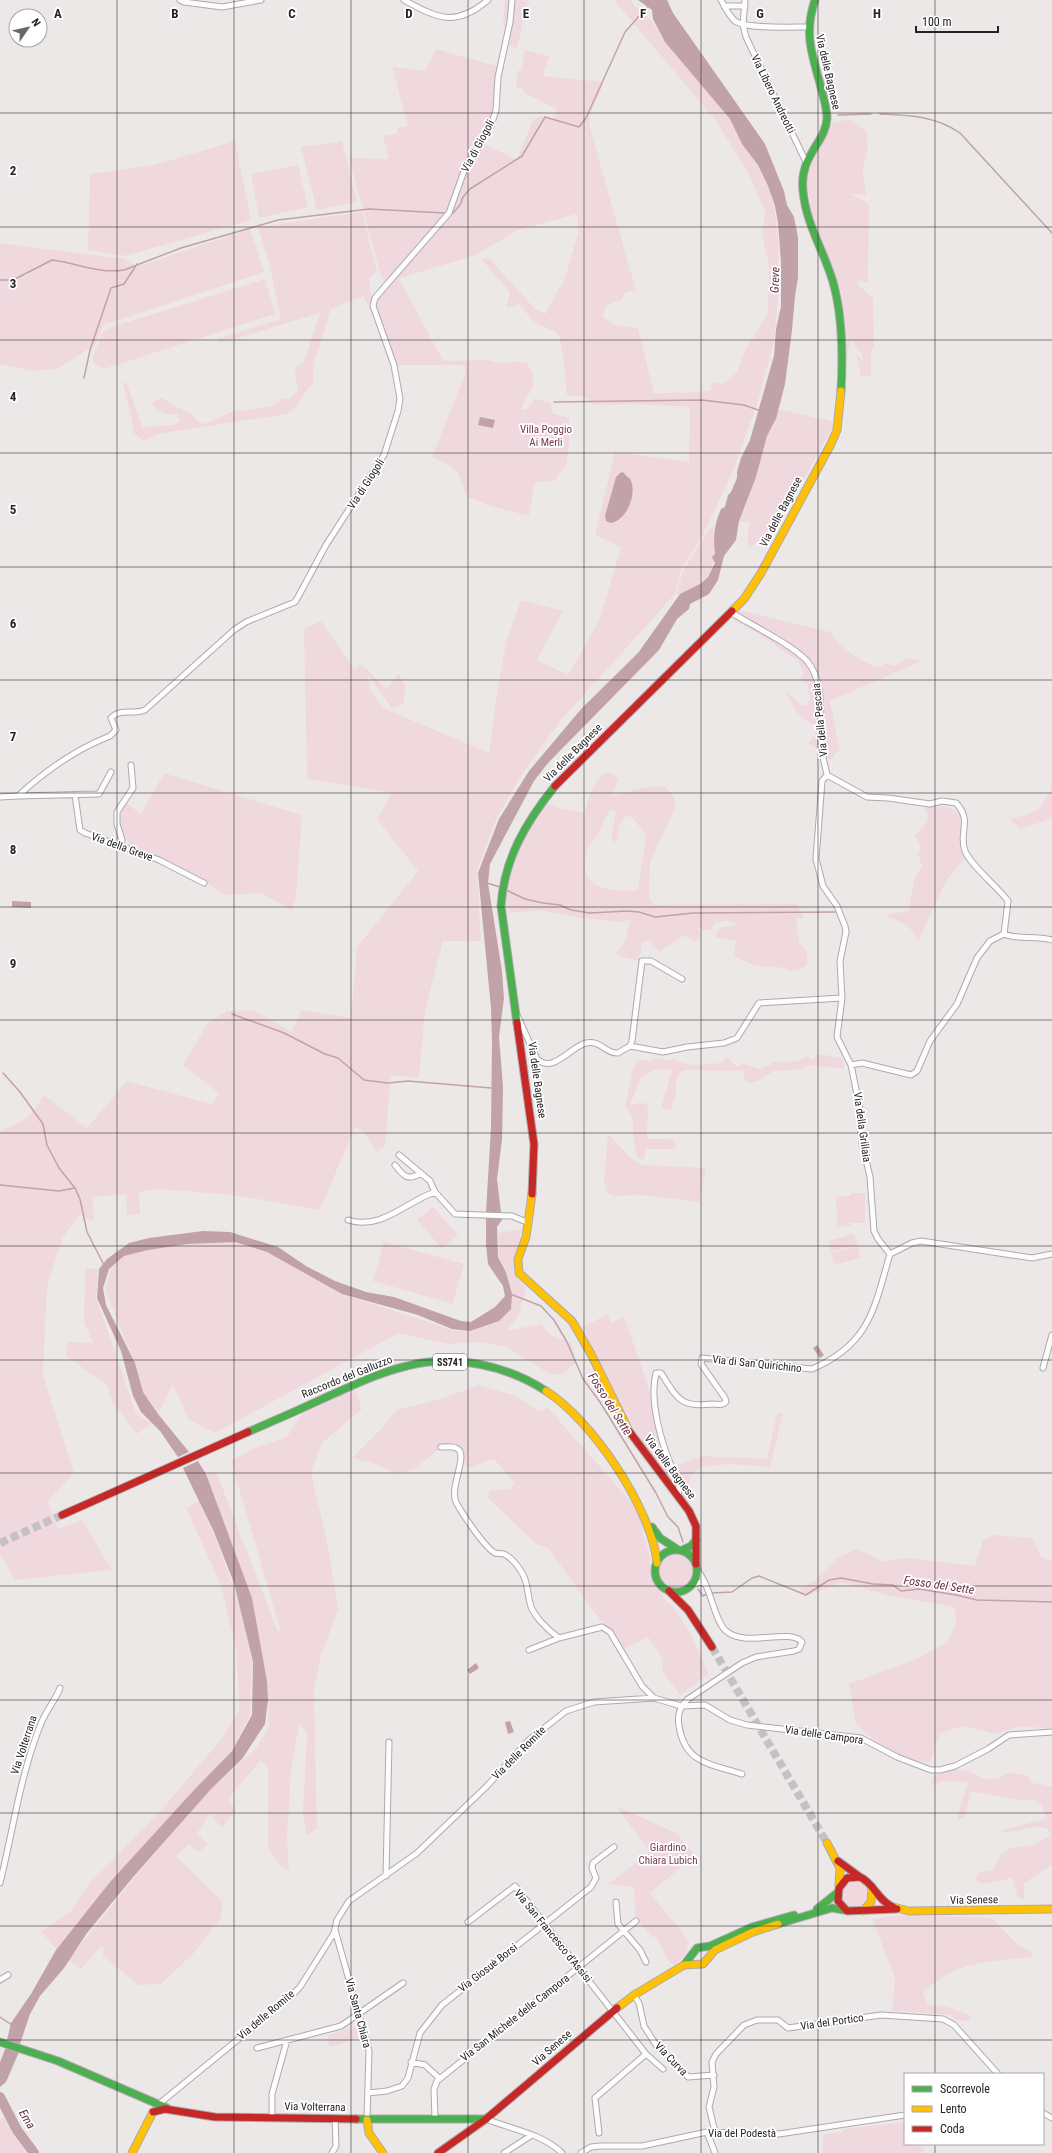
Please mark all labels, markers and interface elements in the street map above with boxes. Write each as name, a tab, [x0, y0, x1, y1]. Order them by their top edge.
text: A	[54, 6, 62, 21]
text: B	[171, 6, 179, 21]
text: C	[288, 6, 296, 21]
text: D	[405, 6, 413, 21]
text: E	[523, 6, 530, 21]
text: F	[640, 6, 646, 21]
text: G	[756, 6, 764, 21]
text: H	[873, 6, 881, 21]
north arrow	[8, 8, 48, 48]
scale bar	[916, 8, 998, 34]
text: 100 m	[922, 15, 952, 29]
text: N	[29, 16, 43, 29]
street label: Via delle Bagnese	[813, 33, 843, 111]
street label: Via Libero Andreotti	[748, 52, 798, 136]
street label: Via di Giogoli	[459, 118, 497, 174]
text: 2	[10, 163, 17, 178]
water label: Greve	[768, 266, 782, 293]
text: 3	[10, 276, 16, 291]
text: 4	[10, 389, 17, 404]
park label: Villa Poggio Ai Merli	[520, 423, 572, 449]
street label: Via di Giogoli	[345, 456, 387, 512]
street label: Via delle Bagnese	[757, 475, 805, 549]
text: 5	[10, 502, 17, 517]
text: 6	[10, 616, 17, 631]
street label: Via della Pescaia	[810, 682, 830, 758]
street label: Via delle Bagnese	[541, 721, 605, 785]
text: 7	[10, 729, 17, 744]
street label: Via della Greve	[89, 830, 155, 864]
text: 8	[10, 842, 16, 857]
text: 9	[10, 956, 16, 971]
street label: Via delle Bagnese	[525, 1041, 549, 1119]
street label: Via della Grillaia	[851, 1091, 873, 1163]
street label: Raccordo del Galluzzo	[300, 1353, 395, 1401]
street label: Via di San Quirichino	[712, 1353, 803, 1375]
road number: SS741	[433, 1354, 467, 1370]
water label: Fosso del Sette	[585, 1370, 635, 1438]
street label: Via delle Bagnese	[642, 1432, 698, 1502]
water label: Fosso del Sette	[903, 1573, 976, 1597]
street label: Via Volterrana	[8, 1714, 40, 1776]
street label: Via delle Campora	[784, 1723, 864, 1747]
street label: Via delle Romite	[490, 1724, 548, 1782]
park label: Giardino Chiara Lubich	[639, 1841, 697, 1867]
street label: Via San Francesco d'Assisi	[512, 1887, 594, 1985]
street label: Via Senese	[950, 1893, 998, 1907]
street label: Via Giosuè Borsi	[456, 1941, 520, 1995]
street label: Via San Michele delle Campora	[458, 1972, 572, 2064]
street label: Via Santa Chiara	[342, 1977, 374, 2049]
street label: Via delle Romite	[235, 1987, 297, 2043]
street label: Via del Portico	[800, 2011, 865, 2033]
street label: Via Senese	[530, 2027, 574, 2069]
street label: Via Curva	[652, 2040, 690, 2078]
legend	[904, 2073, 1044, 2145]
text: Scorrevole	[940, 2082, 990, 2096]
street label: Via Volterrana	[284, 2100, 346, 2114]
text: Lento	[940, 2102, 967, 2116]
water label: Ema	[16, 2107, 38, 2131]
text: Coda	[940, 2122, 965, 2136]
street label: Via del Podestà	[708, 2127, 776, 2140]

